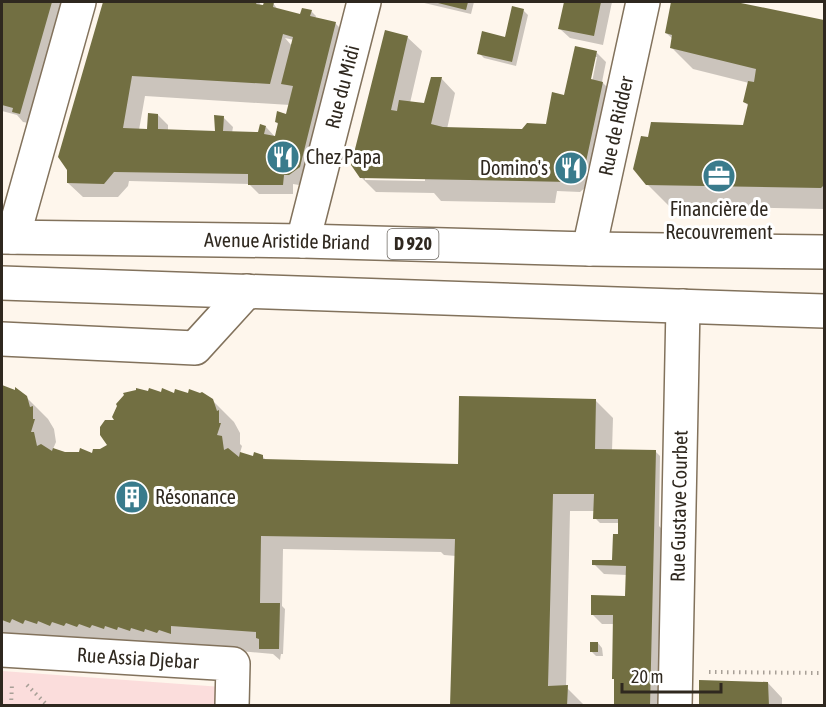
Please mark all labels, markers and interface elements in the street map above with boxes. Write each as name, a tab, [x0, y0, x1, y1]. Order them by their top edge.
street label: Rue du Midi	[320, 43, 364, 131]
street label: Rue de Ridder	[593, 73, 638, 178]
restaurant icon: Chez Papa	[265, 139, 301, 175]
place label: Chez Papa	[306, 145, 381, 168]
restaurant icon: Domino's	[553, 150, 589, 186]
place label: Domino's	[480, 156, 548, 179]
office icon: Financière de Recouvrement	[701, 158, 737, 194]
place label: Financière de Recouvrement	[665, 197, 773, 243]
street label: Avenue Aristide Briand	[204, 228, 370, 254]
road number: D 920	[388, 229, 438, 259]
street label: Rue Gustave Courbet	[665, 430, 692, 582]
building icon: Résonance	[114, 479, 150, 515]
place label: Résonance	[155, 485, 236, 508]
street label: Rue Assia Djebar	[76, 643, 200, 673]
scale bar	[622, 656, 721, 694]
text: 20 m	[631, 666, 663, 687]

